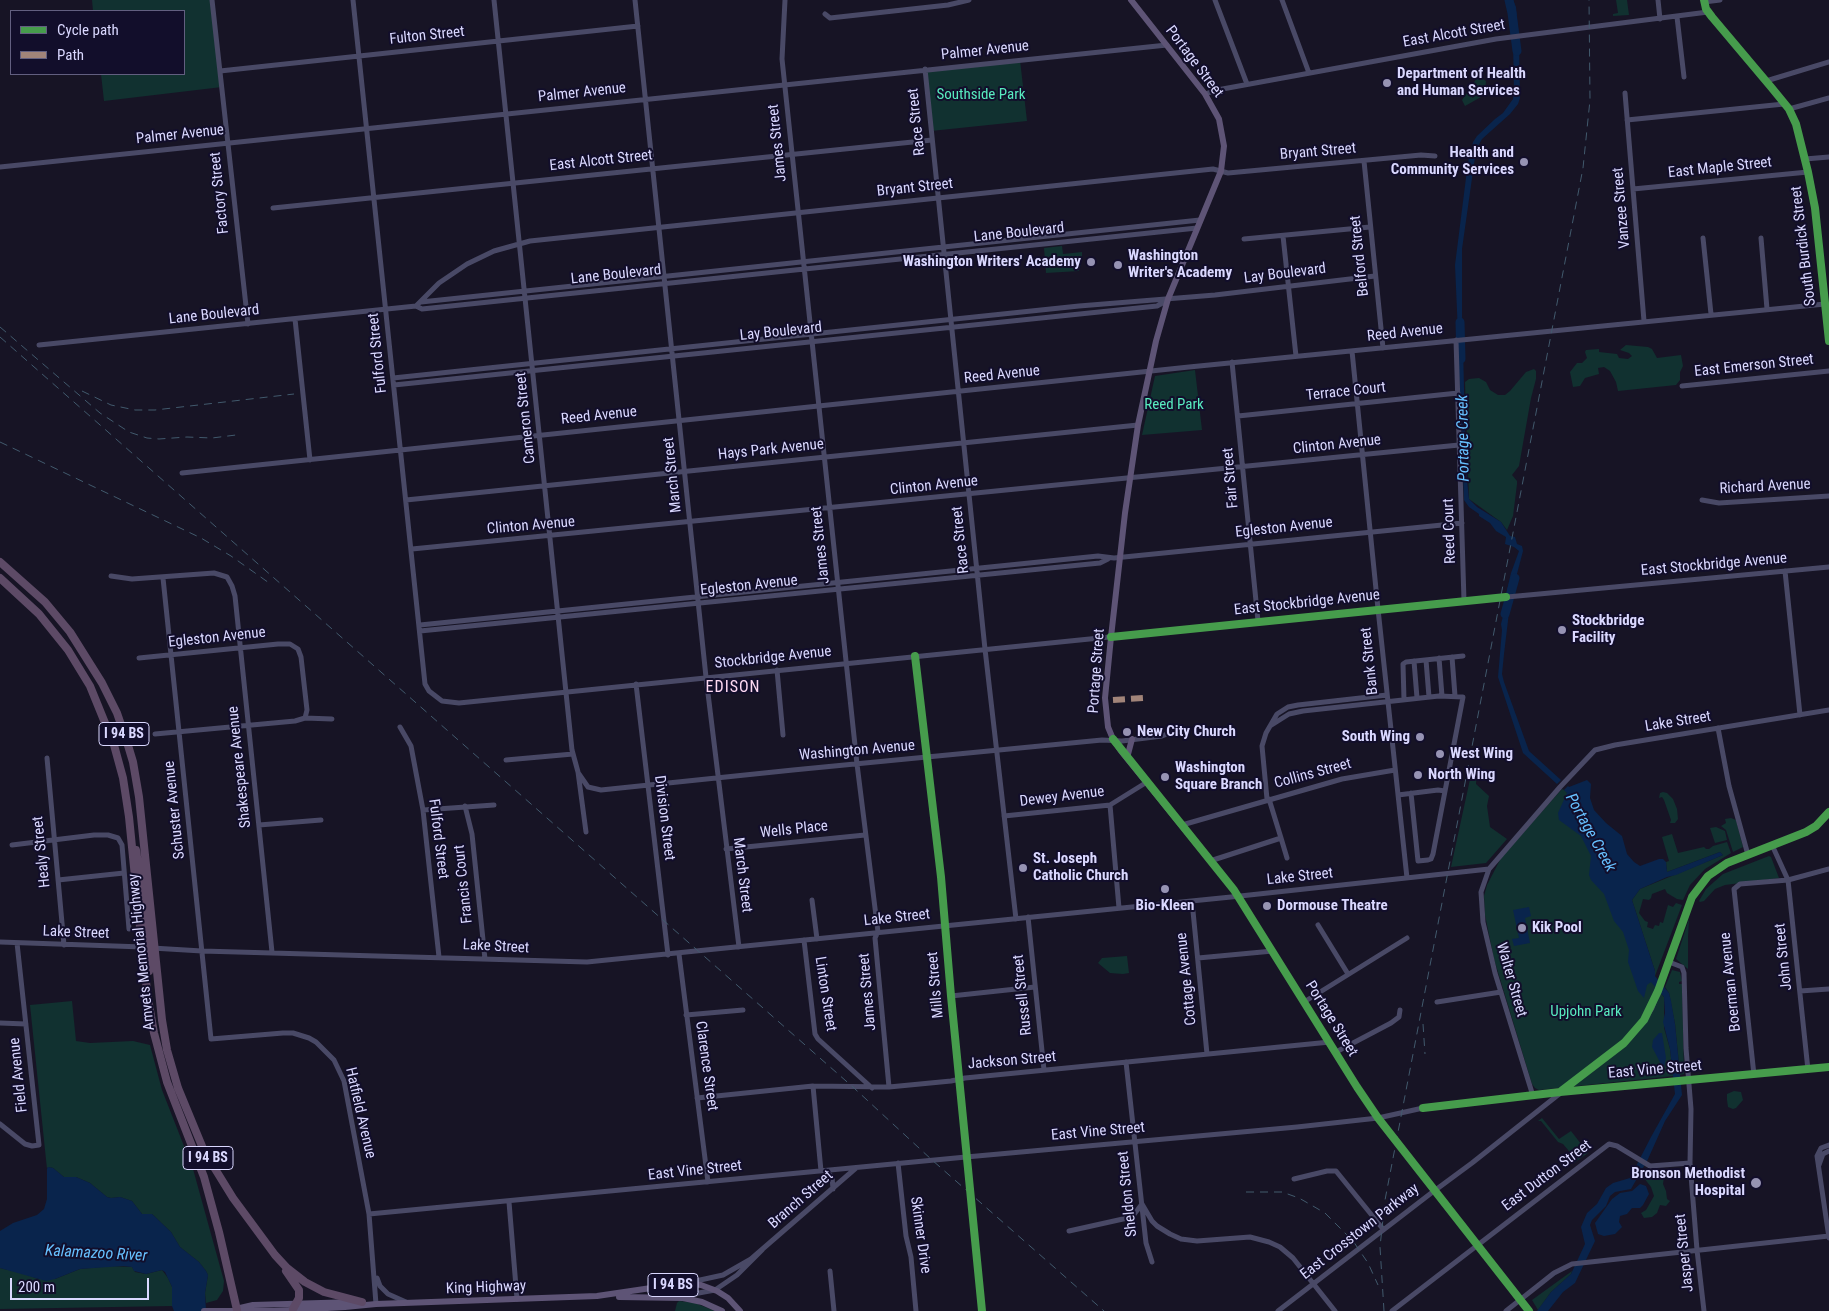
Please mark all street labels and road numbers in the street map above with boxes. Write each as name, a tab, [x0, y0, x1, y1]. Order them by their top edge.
street label: East Alcott Street	[1402, 16, 1506, 52]
street label: Fulton Street	[389, 23, 465, 49]
street label: Portage Street	[1161, 23, 1227, 101]
street label: Palmer Avenue	[940, 37, 1030, 65]
street label: Palmer Avenue	[537, 79, 627, 107]
street label: Race Street	[905, 87, 929, 157]
street label: James Street	[765, 103, 791, 183]
street label: Palmer Avenue	[135, 121, 225, 149]
street label: Bryant Street	[1279, 140, 1357, 164]
street label: East Alcott Street	[549, 147, 653, 175]
street label: Factory Street	[207, 151, 233, 235]
street label: East Maple Street	[1667, 154, 1773, 182]
street label: Vanzee Street	[1609, 167, 1635, 249]
street label: Bryant Street	[876, 175, 954, 201]
street label: South Burdick Street	[1788, 185, 1820, 307]
street label: Belford Street	[1347, 215, 1373, 297]
street label: Lane Boulevard	[973, 219, 1065, 247]
street label: Lay Boulevard	[1243, 260, 1327, 288]
street label: Lane Boulevard	[570, 261, 662, 289]
street label: Lane Boulevard	[168, 301, 260, 329]
street label: Fulford Street	[365, 312, 391, 394]
street label: Lay Boulevard	[739, 319, 823, 345]
street label: Reed Avenue	[1366, 320, 1444, 346]
street label: East Emerson Street	[1693, 351, 1815, 381]
street label: Reed Avenue	[963, 362, 1041, 388]
street label: Cameron Street	[512, 371, 540, 465]
street label: Terrace Court	[1305, 379, 1387, 405]
street label: Reed Avenue	[560, 403, 638, 429]
street label: Clinton Avenue	[1292, 431, 1382, 459]
street label: Hays Park Avenue	[717, 435, 825, 465]
street label: March Street	[660, 436, 686, 514]
street label: Fair Street	[1219, 447, 1243, 509]
street label: Clinton Avenue	[889, 472, 979, 500]
street label: Richard Avenue	[1719, 476, 1811, 498]
street label: Reed Court	[1440, 498, 1460, 564]
street label: James Street	[808, 505, 834, 585]
street label: Race Street	[949, 505, 973, 575]
street label: Clinton Avenue	[486, 513, 576, 539]
street label: Egleston Avenue	[1234, 514, 1334, 542]
street label: East Stockbridge Avenue	[1640, 550, 1788, 580]
street label: Egleston Avenue	[699, 572, 799, 600]
street label: East Stockbridge Avenue	[1233, 586, 1381, 620]
street label: Egleston Avenue	[167, 624, 267, 652]
street label: Bank Street	[1357, 626, 1383, 696]
street label: Portage Street	[1085, 628, 1109, 714]
street label: Stockbridge Avenue	[714, 643, 832, 673]
street label: Shakespeare Avenue	[225, 705, 255, 829]
street label: Lake Street	[1644, 708, 1712, 736]
road number: I 94 BS	[99, 722, 149, 746]
street label: Washington Avenue	[798, 737, 916, 765]
street label: Collins Street	[1272, 755, 1354, 793]
street label: Schuster Avenue	[161, 760, 189, 860]
street label: Division Street	[650, 774, 678, 862]
street label: Dewey Avenue	[1019, 783, 1105, 811]
street label: Fulford Street	[424, 798, 452, 880]
street label: Healy Street	[29, 815, 55, 889]
street label: Wells Place	[759, 817, 829, 843]
street label: March Street	[728, 836, 756, 914]
street label: Francis Court	[451, 844, 477, 924]
street label: Lake Street	[1266, 865, 1334, 889]
street label: Amvets Memorial Highway	[125, 873, 159, 1031]
street label: Lake Street	[863, 906, 931, 930]
street label: John Street	[1772, 922, 1796, 992]
street label: Lake Street	[42, 923, 110, 943]
street label: Boerman Avenue	[1717, 931, 1745, 1033]
street label: Cottage Avenue	[1173, 932, 1201, 1026]
street label: Lake Street	[462, 936, 530, 958]
street label: Walter Street	[1492, 941, 1530, 1019]
street label: Mills Street	[924, 951, 948, 1019]
street label: James Street	[856, 952, 880, 1032]
street label: Russell Street	[1010, 954, 1036, 1036]
street label: Linton Street	[810, 955, 840, 1033]
street label: Portage Street	[1301, 978, 1361, 1060]
street label: Clarence Street	[691, 1020, 721, 1112]
street label: Field Avenue	[6, 1037, 32, 1113]
street label: Jackson Street	[967, 1048, 1057, 1074]
street label: East Vine Street	[1607, 1057, 1703, 1083]
street label: Hatfield Avenue	[341, 1066, 379, 1160]
street label: East Vine Street	[1050, 1119, 1146, 1145]
street label: East Dutton Street	[1499, 1137, 1595, 1215]
road number: I 94 BS	[183, 1146, 233, 1170]
street label: Sheldon Street	[1115, 1150, 1141, 1238]
street label: East Vine Street	[647, 1157, 743, 1185]
street label: Branch Street	[765, 1167, 837, 1233]
street label: East Crosstown Parkway	[1297, 1180, 1423, 1284]
street label: Skinner Drive	[906, 1195, 934, 1275]
street label: Jasper Street	[1672, 1213, 1698, 1293]
road number: I 94 BS	[648, 1274, 698, 1296]
street label: King Highway	[446, 1278, 526, 1298]

